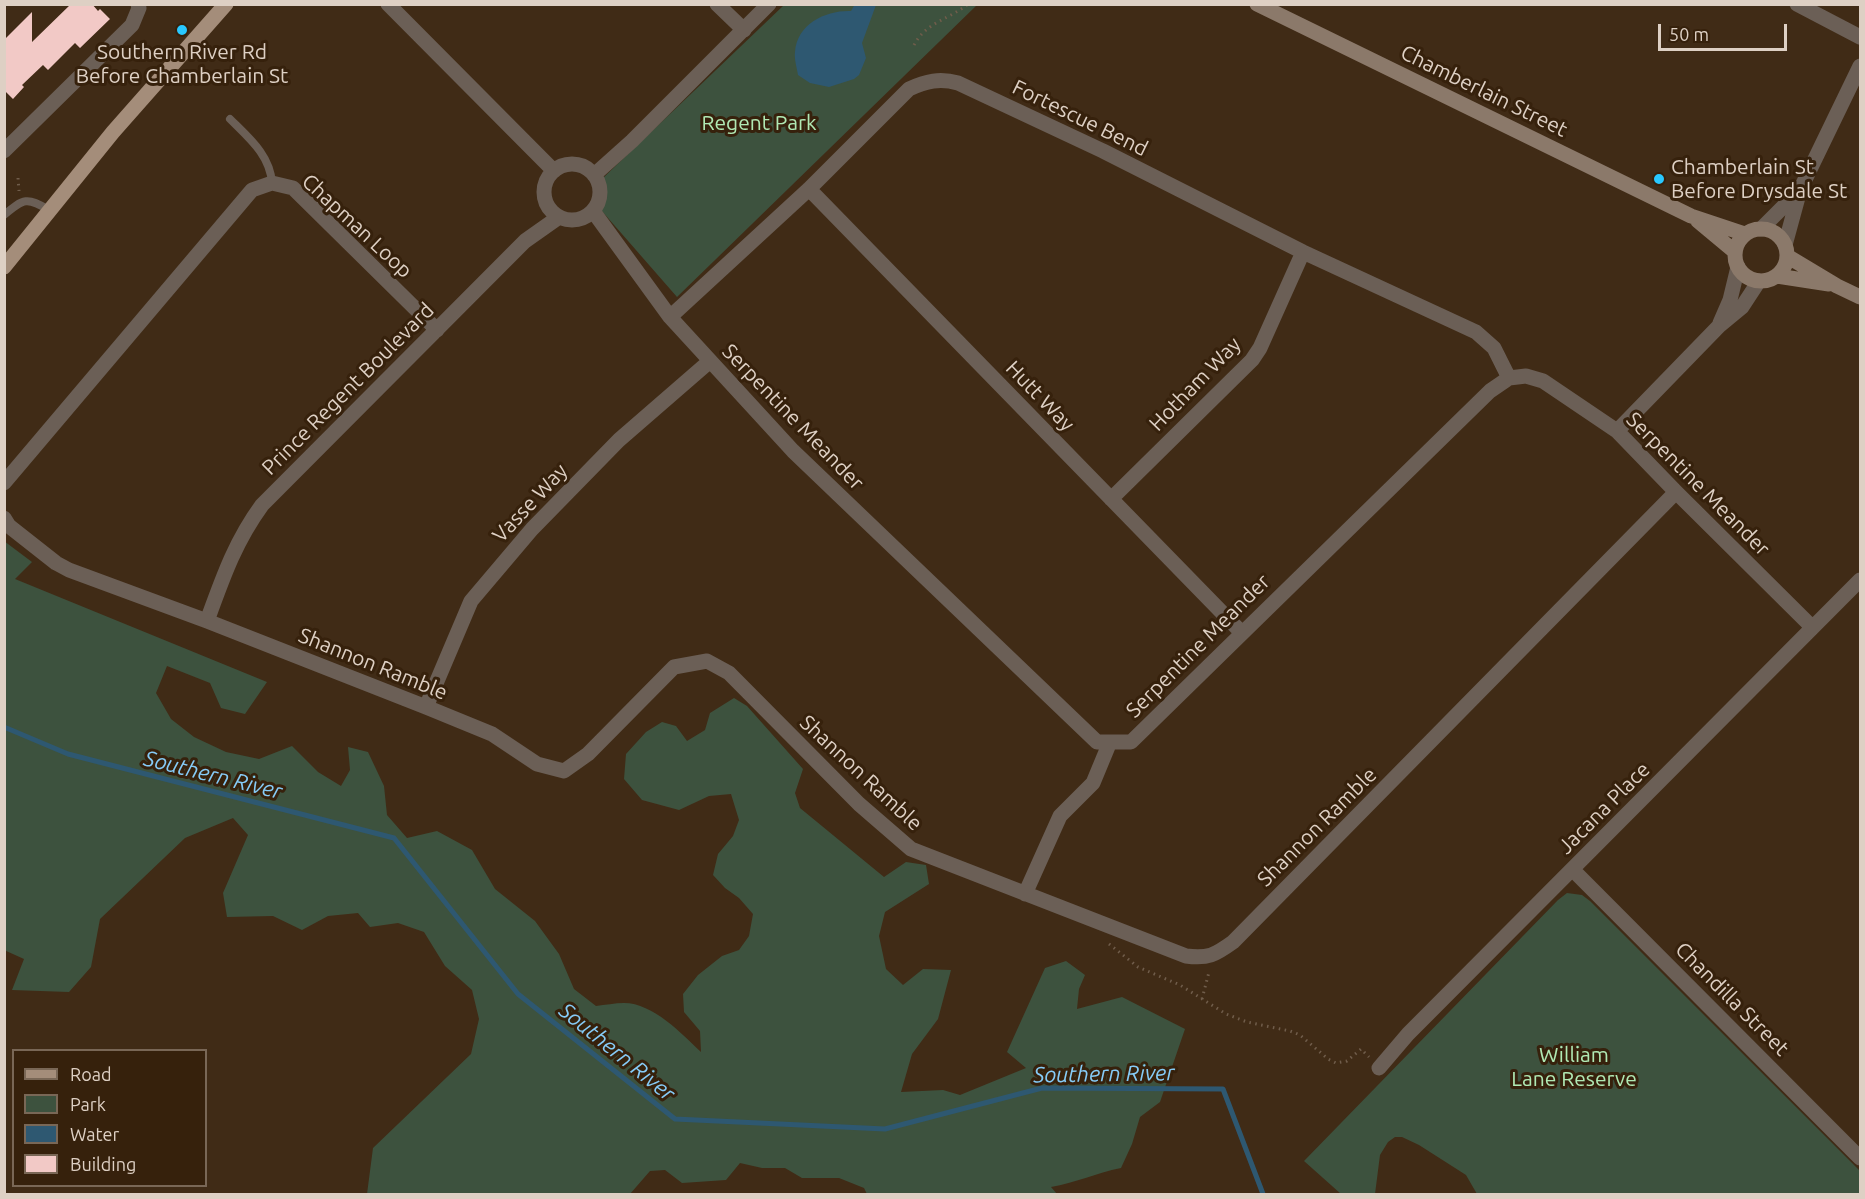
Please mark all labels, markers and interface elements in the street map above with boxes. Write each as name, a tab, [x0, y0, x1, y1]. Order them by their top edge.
scale bar	[1661, 12, 1790, 50]
marker: Southern River Rd Before Chamberlain St	[175, 23, 189, 37]
text: 50 m	[1669, 24, 1709, 44]
place label: Southern River Rd Before Chamberlain St	[76, 39, 288, 89]
street label: Chamberlain Street	[1396, 40, 1572, 142]
street label: Fortescue Bend	[1008, 74, 1152, 162]
park label: Regent Park	[701, 110, 817, 136]
place label: Chamberlain St Before Drysdale St	[1671, 154, 1847, 204]
street label: Chapman Loop	[297, 169, 417, 283]
marker: Chamberlain St Before Drysdale St	[1652, 172, 1666, 186]
street label: Prince Regent Boulevard	[257, 298, 439, 480]
street label: Hotham Way	[1144, 332, 1246, 436]
street label: Serpentine Meander	[717, 339, 869, 495]
street label: Hutt Way	[1000, 356, 1080, 436]
street label: Serpentine Meander	[1621, 407, 1775, 561]
street label: Vasse Way	[487, 458, 573, 548]
street label: Serpentine Meander	[1121, 569, 1275, 723]
street label: Shannon Ramble	[295, 623, 451, 705]
street label: Shannon Ramble	[795, 710, 927, 836]
water label: Southern River	[141, 745, 285, 805]
street label: Jacana Place	[1553, 757, 1655, 859]
street label: Shannon Ramble	[1252, 762, 1382, 892]
street label: Chandilla Street	[1670, 937, 1794, 1061]
water label: Southern River	[554, 997, 680, 1107]
park label: William Lane Reserve	[1511, 1042, 1637, 1092]
legend	[12, 1049, 207, 1187]
water label: Southern River	[1033, 1060, 1175, 1088]
text: Road	[70, 1064, 112, 1084]
text: Park	[70, 1094, 106, 1114]
text: Water	[70, 1124, 119, 1144]
text: Building	[70, 1154, 136, 1174]

